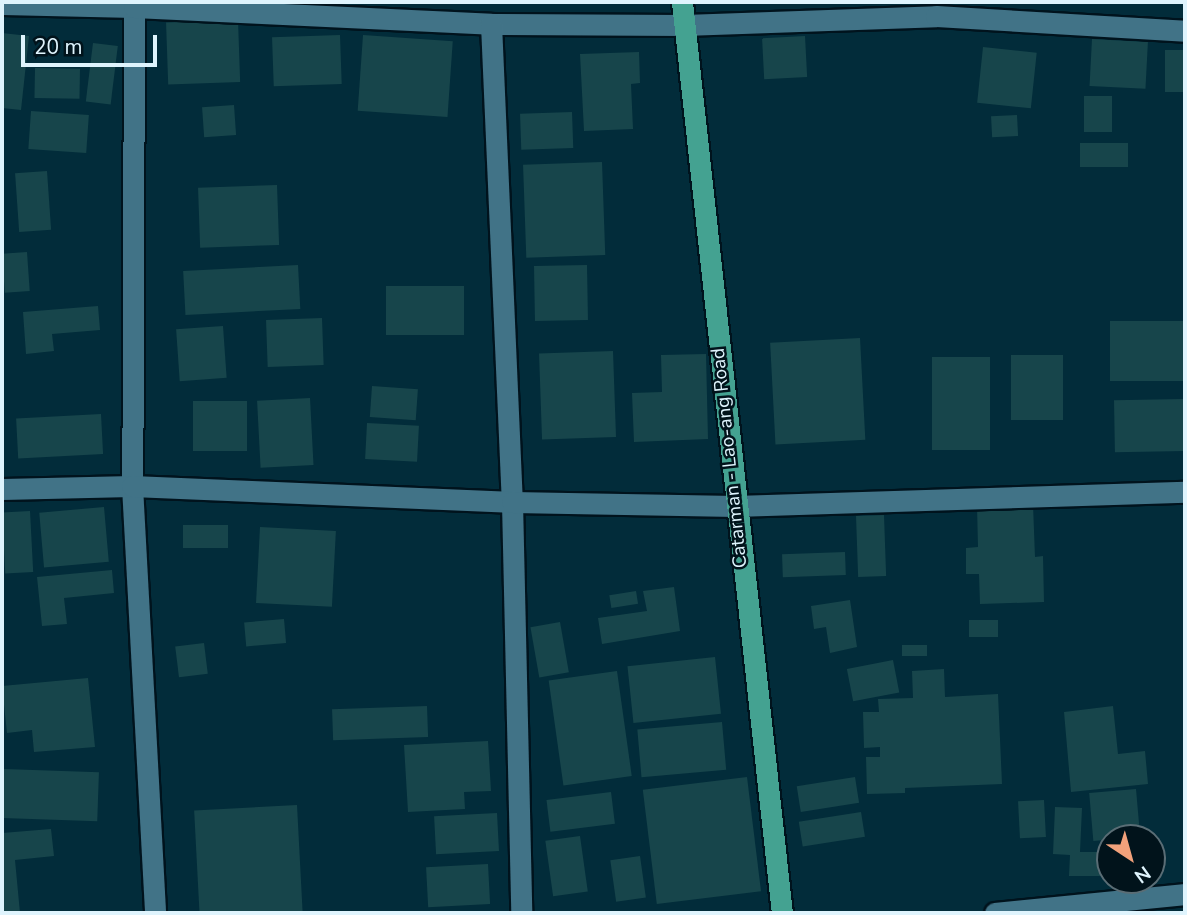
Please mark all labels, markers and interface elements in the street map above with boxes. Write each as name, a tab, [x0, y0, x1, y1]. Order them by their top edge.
scale bar	[24, 21, 161, 65]
text: 20 m	[34, 33, 83, 61]
street label: Catarman - Lao-ang Road	[707, 347, 753, 569]
north arrow	[1096, 824, 1166, 894]
text: N	[1129, 860, 1156, 889]

